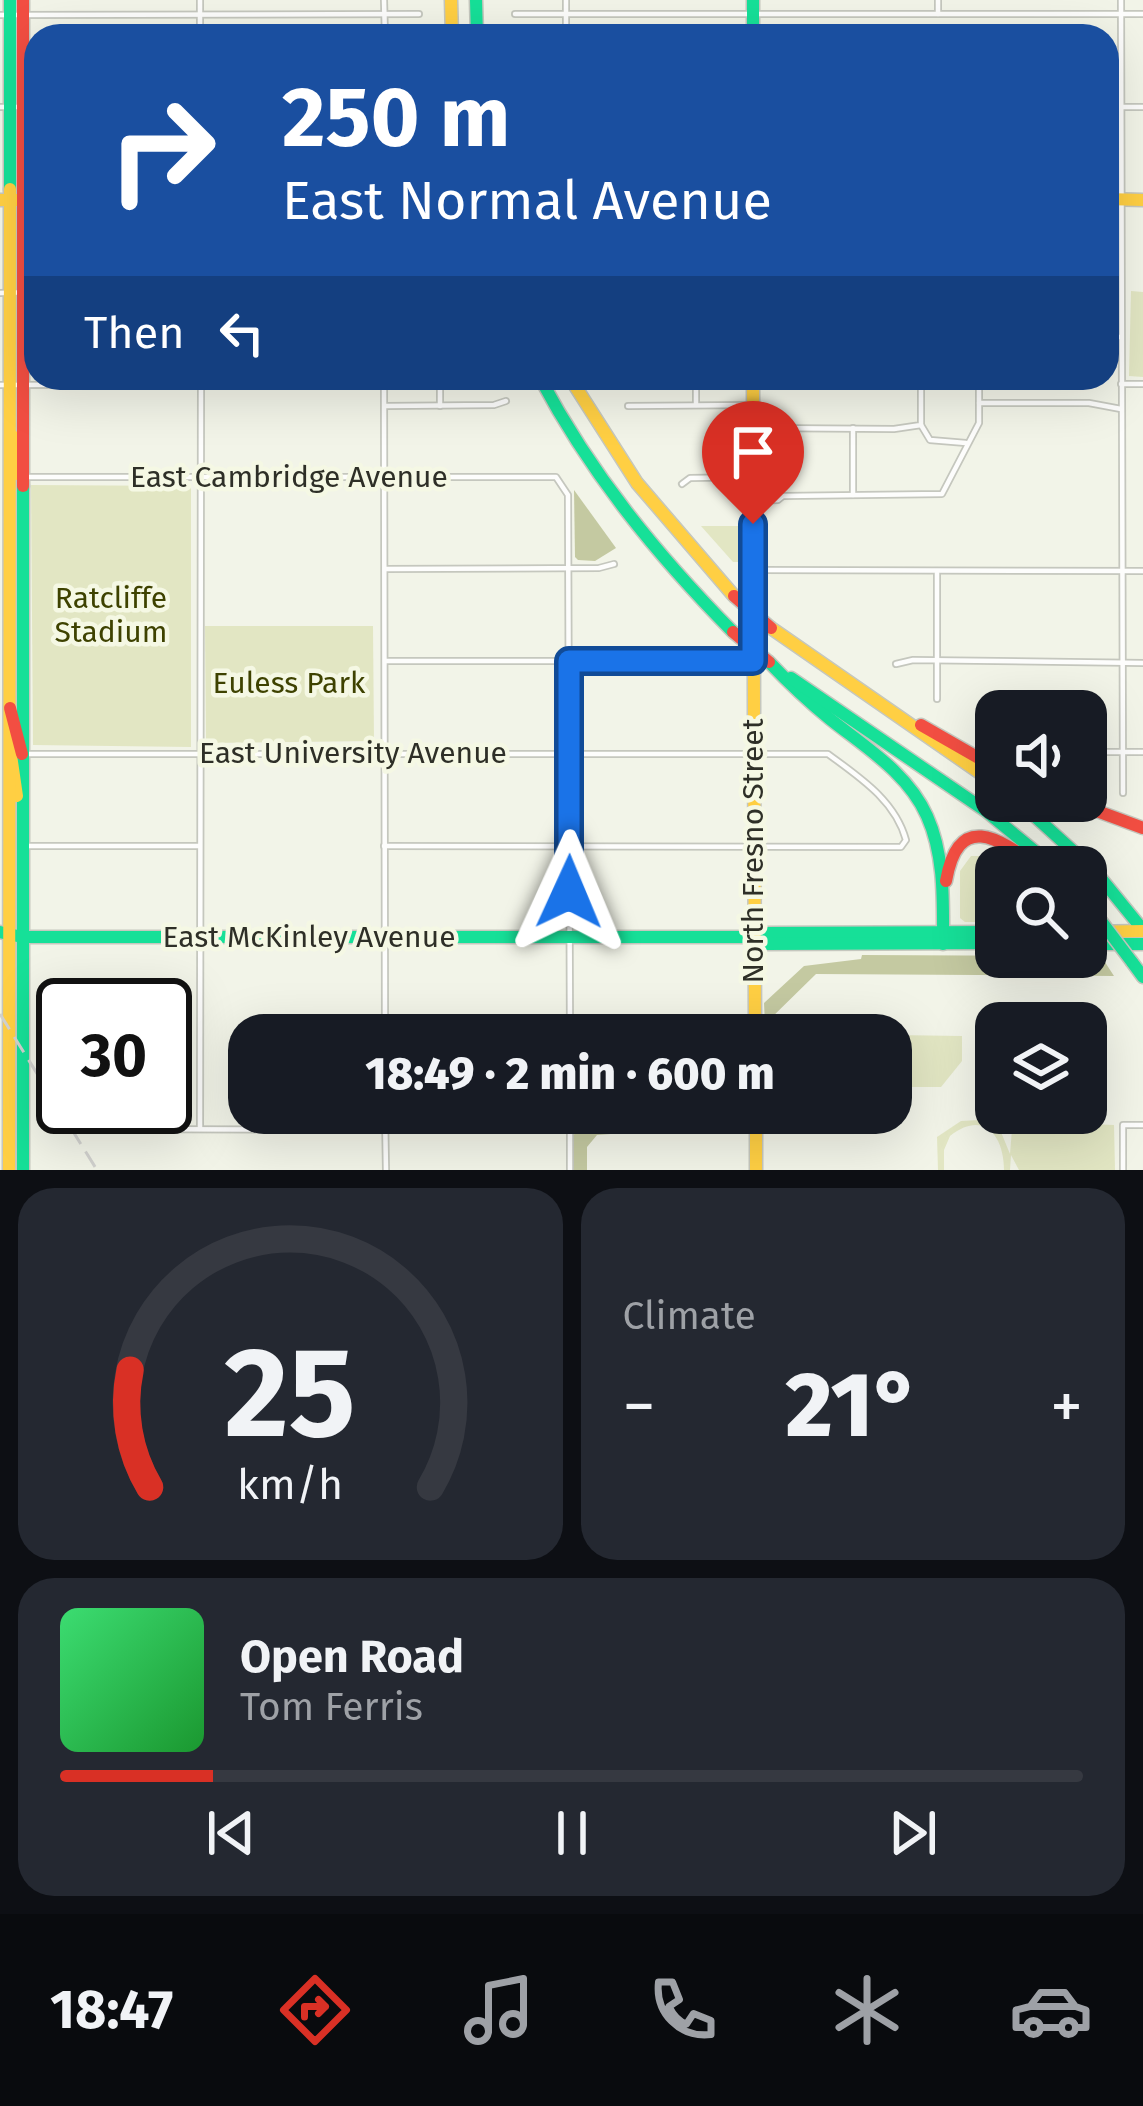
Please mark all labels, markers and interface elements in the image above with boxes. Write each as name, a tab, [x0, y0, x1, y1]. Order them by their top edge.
text: 250 m	[282, 67, 510, 168]
icon: right	[84, 72, 240, 228]
text: East Normal Avenue	[282, 169, 772, 233]
icon: left	[209, 300, 275, 366]
text: Then	[84, 306, 185, 360]
pin	[702, 401, 804, 524]
icon: arrive	[720, 419, 786, 485]
street label: East Cambridge Avenue	[130, 459, 448, 495]
park label: Ratcliffe Stadium	[55, 580, 167, 650]
park label: Euless Park	[213, 665, 366, 701]
map controls	[975, 690, 1107, 1134]
button: sound	[975, 690, 1107, 822]
street label: North Fresno Street	[735, 718, 771, 984]
street label: East University Avenue	[199, 735, 507, 771]
position arrow	[506, 829, 632, 955]
button: search	[975, 846, 1107, 978]
street label: East McKinley Avenue	[162, 919, 456, 955]
speed limit sign: 30	[36, 978, 192, 1134]
button: layers	[975, 1002, 1107, 1134]
text: 18:49 · 2 min · 600 m	[365, 1047, 775, 1101]
text: Climate	[623, 1293, 756, 1339]
text: 25	[225, 1319, 356, 1469]
text: 21°	[786, 1352, 920, 1460]
text: −	[623, 1367, 656, 1446]
text: +	[1050, 1367, 1083, 1446]
text: km/h	[237, 1459, 343, 1510]
text: Open Road	[240, 1630, 464, 1684]
text: Tom Ferris	[240, 1684, 423, 1730]
icon: previous	[198, 1800, 264, 1866]
icon: pause	[539, 1800, 605, 1866]
icon: next	[880, 1800, 946, 1866]
icon: directions	[273, 1968, 357, 2052]
icon: music	[457, 1968, 541, 2052]
icon: phone	[641, 1968, 725, 2052]
icon: climate	[825, 1968, 909, 2052]
icon: car	[1009, 1968, 1093, 2052]
text: 18:47	[50, 1978, 173, 2042]

